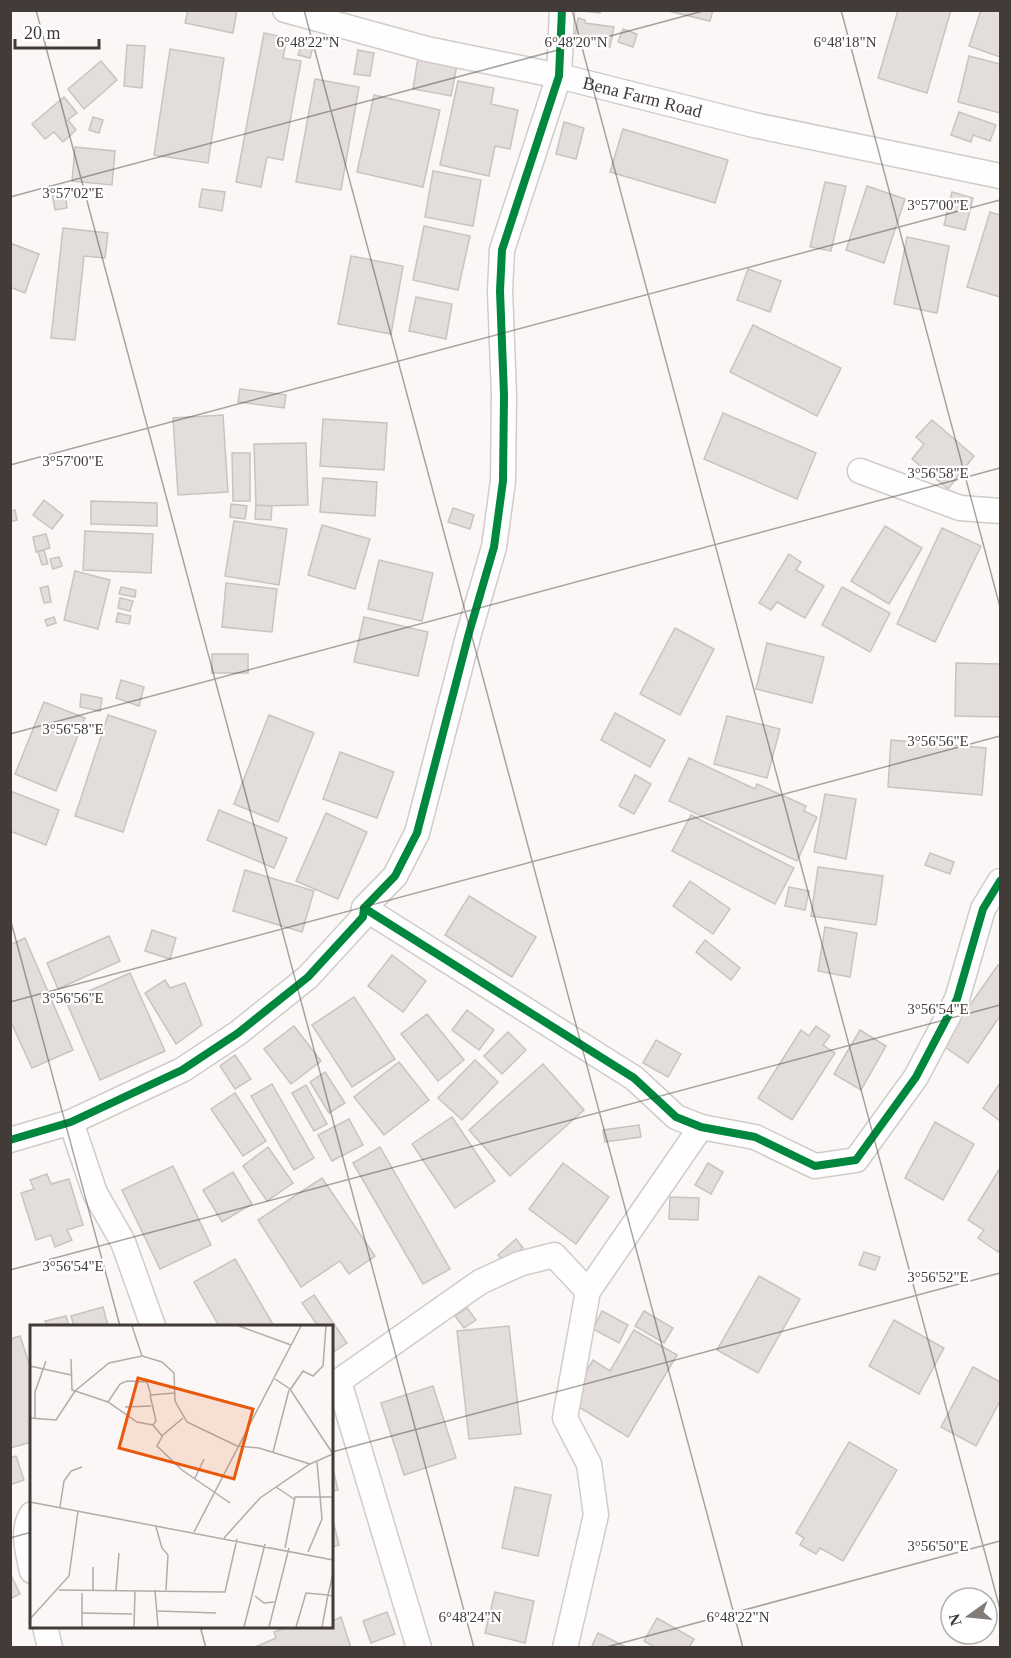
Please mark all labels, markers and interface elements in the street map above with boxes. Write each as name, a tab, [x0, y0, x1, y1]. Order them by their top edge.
scale bar	[15, 12, 99, 50]
text: 20 m	[24, 23, 61, 43]
text: 6°48'22"N	[276, 34, 340, 50]
text: 6°48'20"N	[544, 34, 608, 50]
text: 6°48'18"N	[813, 34, 877, 50]
street label: Bena Farm Road	[581, 72, 704, 122]
text: 3°57'02"E	[42, 185, 104, 201]
text: 3°57'00"E	[907, 197, 969, 213]
text: 3°57'00"E	[42, 453, 104, 469]
text: 3°56'58"E	[907, 465, 969, 481]
text: 3°56'58"E	[42, 721, 104, 737]
text: 3°56'56"E	[907, 733, 969, 749]
text: 3°56'56"E	[42, 990, 104, 1006]
text: 3°56'54"E	[907, 1001, 969, 1017]
text: 3°56'54"E	[42, 1258, 104, 1274]
text: 3°56'52"E	[907, 1269, 969, 1285]
inset map	[30, 1325, 333, 1628]
text: 3°56'50"E	[907, 1538, 969, 1554]
north arrow	[939, 1586, 999, 1646]
text: 6°48'24"N	[438, 1609, 502, 1625]
text: 6°48'22"N	[706, 1609, 770, 1625]
text: N	[945, 1612, 965, 1628]

